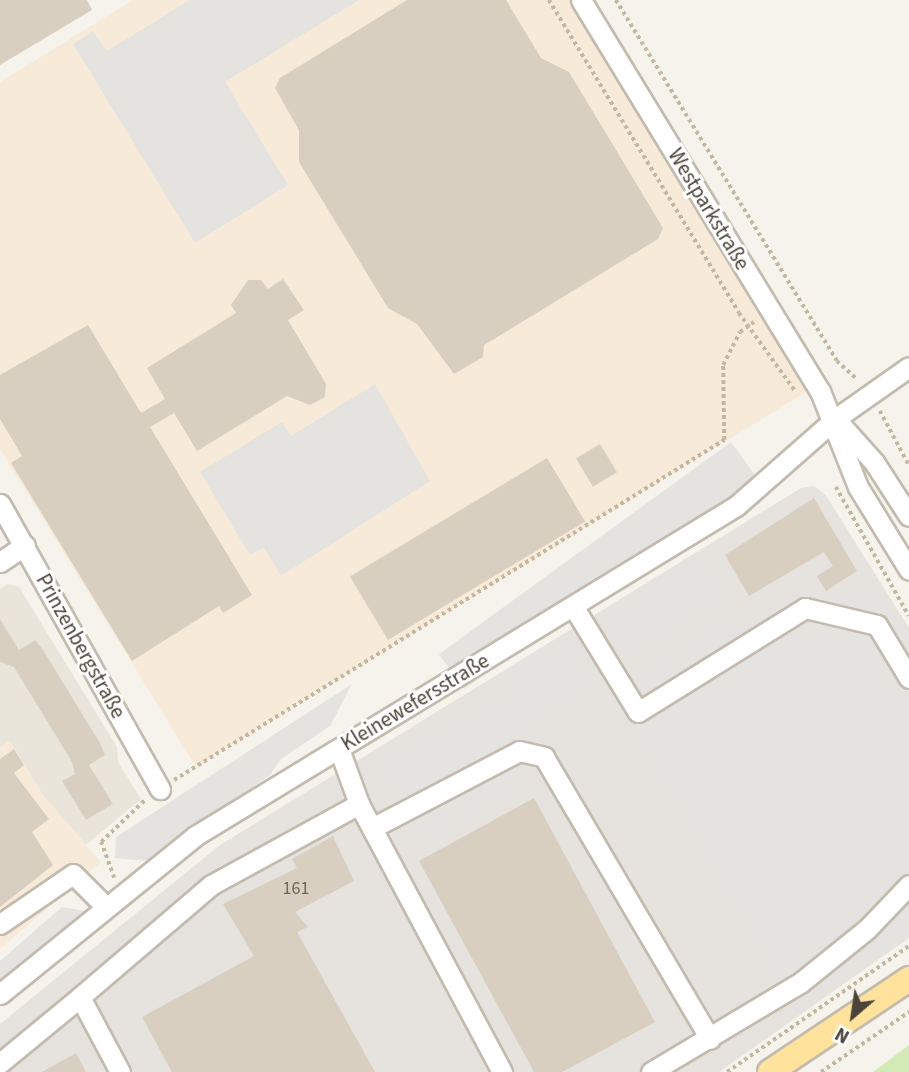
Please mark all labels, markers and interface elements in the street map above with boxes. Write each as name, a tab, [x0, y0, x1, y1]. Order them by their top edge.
street label: Westparkstraße	[663, 144, 755, 274]
street label: Prinzenbergstraße	[31, 569, 131, 723]
street label: Kleinewefersstraße	[336, 648, 494, 756]
house number: 161	[283, 878, 309, 900]
north arrow	[818, 981, 888, 1051]
text: N	[831, 1020, 855, 1050]

